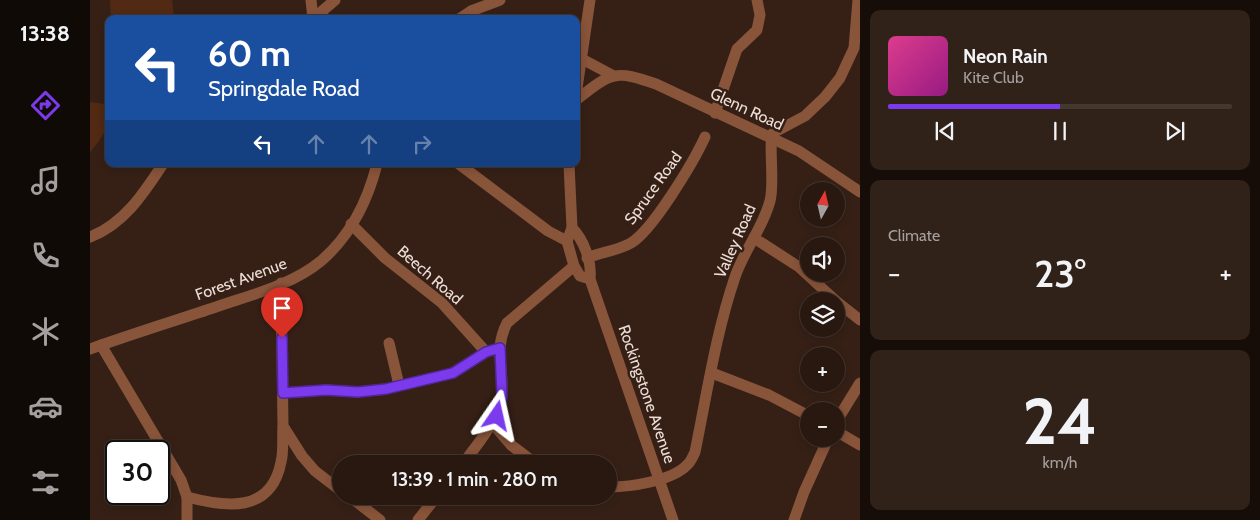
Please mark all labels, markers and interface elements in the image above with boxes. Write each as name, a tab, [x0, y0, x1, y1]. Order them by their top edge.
text: 13:38	[20, 20, 70, 47]
text: 60 m	[208, 32, 291, 75]
icon: left	[125, 35, 190, 100]
text: Neon Rain	[963, 45, 1048, 68]
text: Kite Club	[963, 68, 1024, 87]
text: Springdale Road	[208, 75, 360, 102]
street label: Glenn Road	[707, 84, 787, 134]
icon: directions	[28, 88, 63, 123]
icon: previous	[931, 117, 959, 145]
icon: pause	[1046, 117, 1074, 145]
icon: next	[1161, 117, 1189, 145]
icon: left	[249, 130, 277, 158]
icon: ahead	[302, 130, 330, 158]
icon: ahead	[355, 130, 383, 158]
icon: right	[408, 130, 436, 158]
street label: Spruce Road	[620, 148, 686, 228]
icon: music	[28, 163, 63, 198]
north arrow	[800, 182, 845, 228]
map controls	[800, 182, 845, 447]
street label: Valley Road	[710, 201, 760, 281]
text: Climate	[888, 226, 940, 245]
button: sound	[800, 237, 845, 282]
icon: phone	[28, 238, 63, 273]
street label: Beech Road	[394, 242, 466, 308]
text: 23°	[1034, 250, 1086, 297]
street label: Forest Avenue	[193, 254, 289, 304]
text: −	[888, 256, 900, 290]
text: +	[1220, 256, 1232, 290]
pin	[261, 287, 303, 338]
button: layers	[800, 292, 845, 337]
icon: arrive	[268, 294, 296, 322]
icon: climate	[28, 314, 63, 349]
street label: Rockingstone Avenue	[614, 322, 680, 466]
button: +	[800, 347, 845, 392]
text: 24	[1023, 381, 1097, 460]
icon: car	[28, 389, 63, 424]
position arrow	[470, 389, 522, 441]
button: −	[800, 402, 845, 447]
speed limit sign: 30	[105, 440, 170, 505]
text: km/h	[1042, 453, 1078, 472]
icon: filters	[28, 465, 63, 500]
text: 13:39 · 1 min · 280 m	[391, 468, 558, 491]

